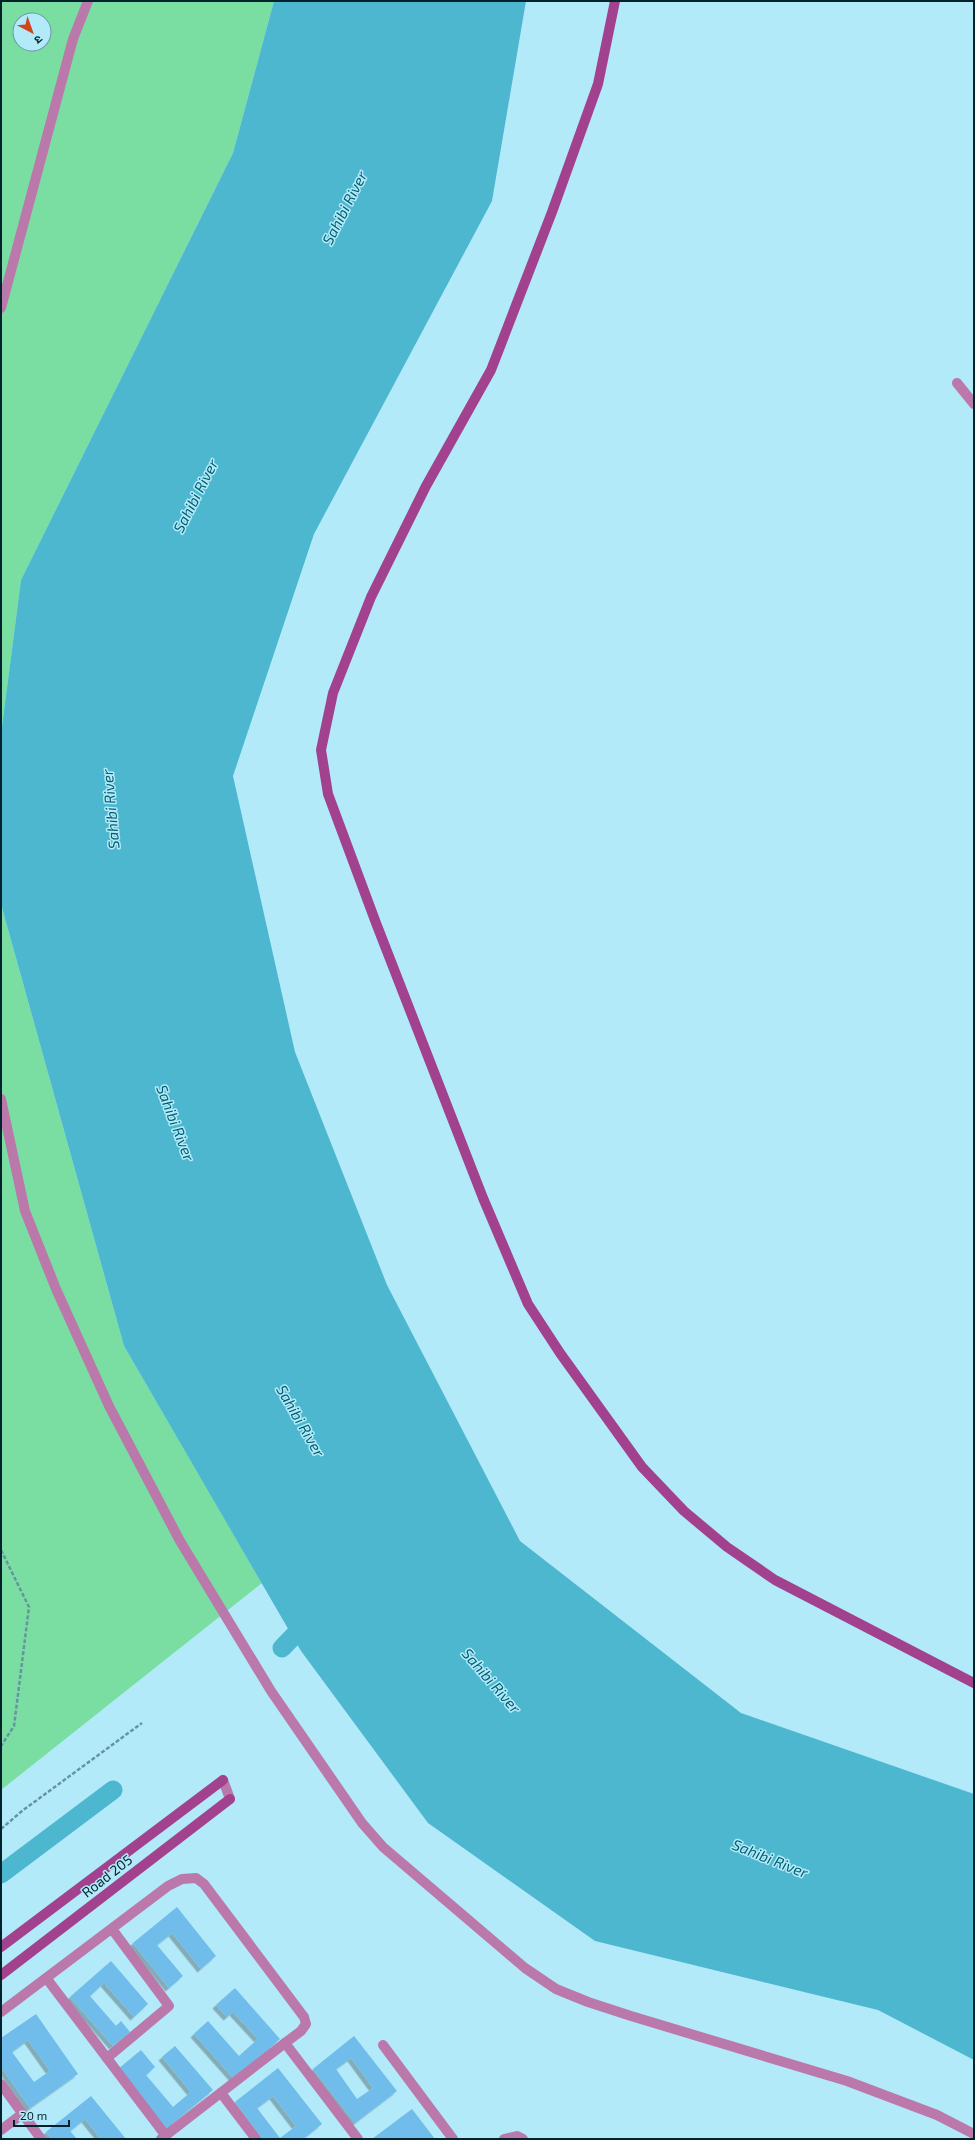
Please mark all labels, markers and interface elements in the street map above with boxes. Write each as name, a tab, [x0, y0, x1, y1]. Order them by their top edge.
north arrow	[12, 12, 52, 52]
text: उ	[32, 33, 46, 47]
water label: Sahibi River	[318, 167, 371, 247]
water label: Sahibi River	[169, 455, 222, 535]
water label: Sahibi River	[97, 767, 122, 850]
water label: Sahibi River	[153, 1082, 199, 1164]
water label: Sahibi River	[273, 1381, 329, 1461]
water label: Sahibi River	[459, 1644, 525, 1717]
water label: Sahibi River	[730, 1835, 812, 1882]
street label: Road 205	[78, 1851, 135, 1901]
scale bar	[14, 2102, 69, 2128]
text: 20 m	[20, 2108, 47, 2122]

